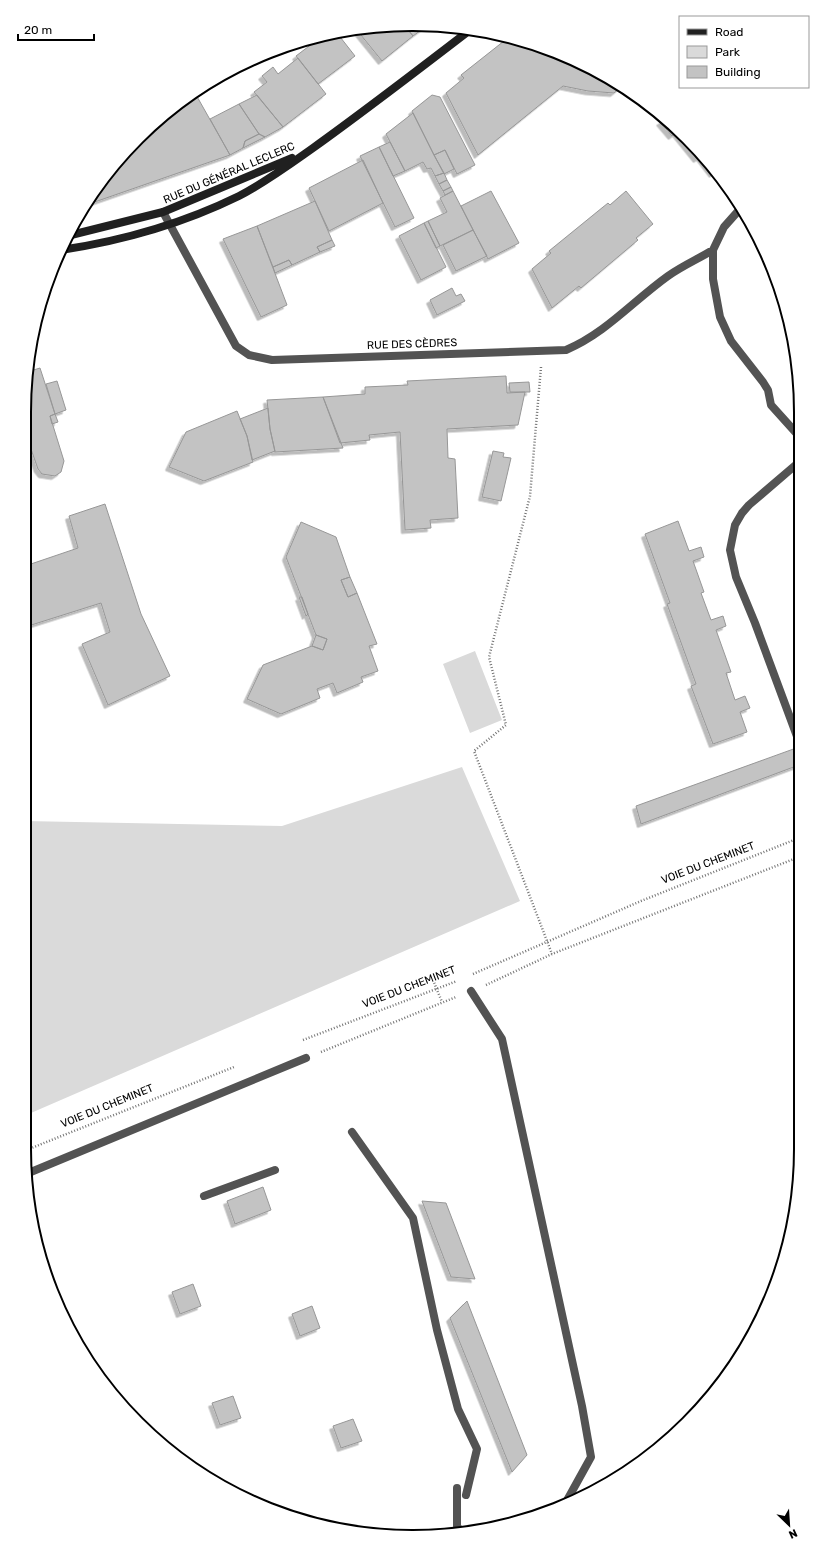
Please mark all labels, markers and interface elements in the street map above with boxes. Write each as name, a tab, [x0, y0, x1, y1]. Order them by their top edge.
scale bar	[18, 16, 94, 42]
legend	[679, 16, 809, 88]
text: 20 m	[24, 23, 52, 37]
text: Road	[715, 25, 743, 39]
text: Park	[715, 45, 741, 59]
text: Building	[715, 65, 761, 79]
street label: RUE DU GÉNÉRAL LECLERC	[161, 139, 297, 207]
street label: RUE DES CÈDRES	[367, 336, 458, 352]
street label: VOIE DU CHEMINET	[659, 839, 757, 887]
street label: VOIE DU CHEMINET	[360, 963, 458, 1011]
street label: VOIE DU CHEMINET	[59, 1081, 156, 1131]
north arrow	[769, 1505, 809, 1545]
text: N	[787, 1526, 799, 1541]

